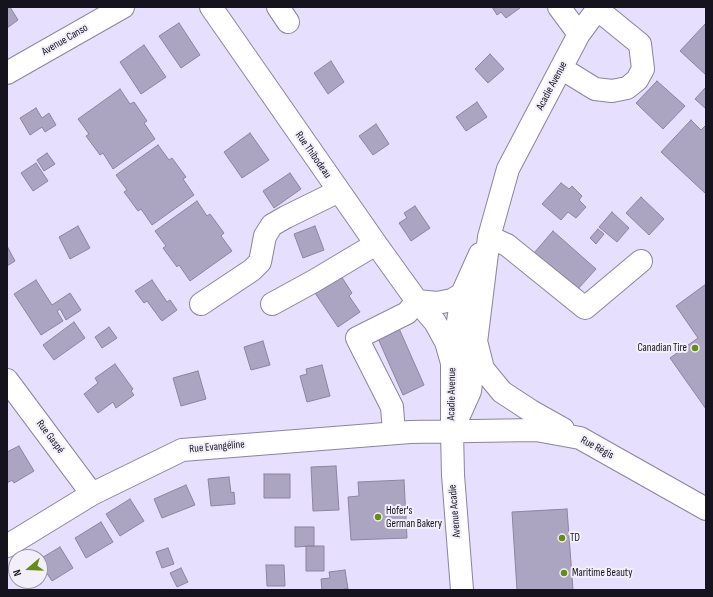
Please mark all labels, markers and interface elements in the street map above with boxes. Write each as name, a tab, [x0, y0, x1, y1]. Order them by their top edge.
street label: Avenue Canso	[40, 21, 90, 59]
street label: Acadie Avenue	[534, 59, 570, 113]
street label: Rue Thibodeau	[292, 129, 334, 181]
place label: Canadian Tire	[637, 341, 687, 355]
marker: Canadian Tire	[690, 343, 700, 353]
street label: Acadie Avenue	[445, 367, 459, 421]
street label: Rue Gaspé	[33, 418, 67, 456]
street label: Rue Régis	[578, 434, 616, 462]
street label: Rue Evangéline	[189, 438, 245, 456]
street label: Avenue Acadie	[446, 484, 464, 538]
place label: Hofer's German Bakery	[386, 504, 442, 530]
marker: Hofer's German Bakery	[373, 512, 383, 522]
place label: TD	[570, 531, 580, 545]
marker: TD	[557, 533, 567, 543]
north arrow	[8, 549, 48, 589]
place label: Maritime Beauty	[572, 566, 632, 580]
text: N	[10, 568, 24, 578]
marker: Maritime Beauty	[559, 568, 569, 578]

